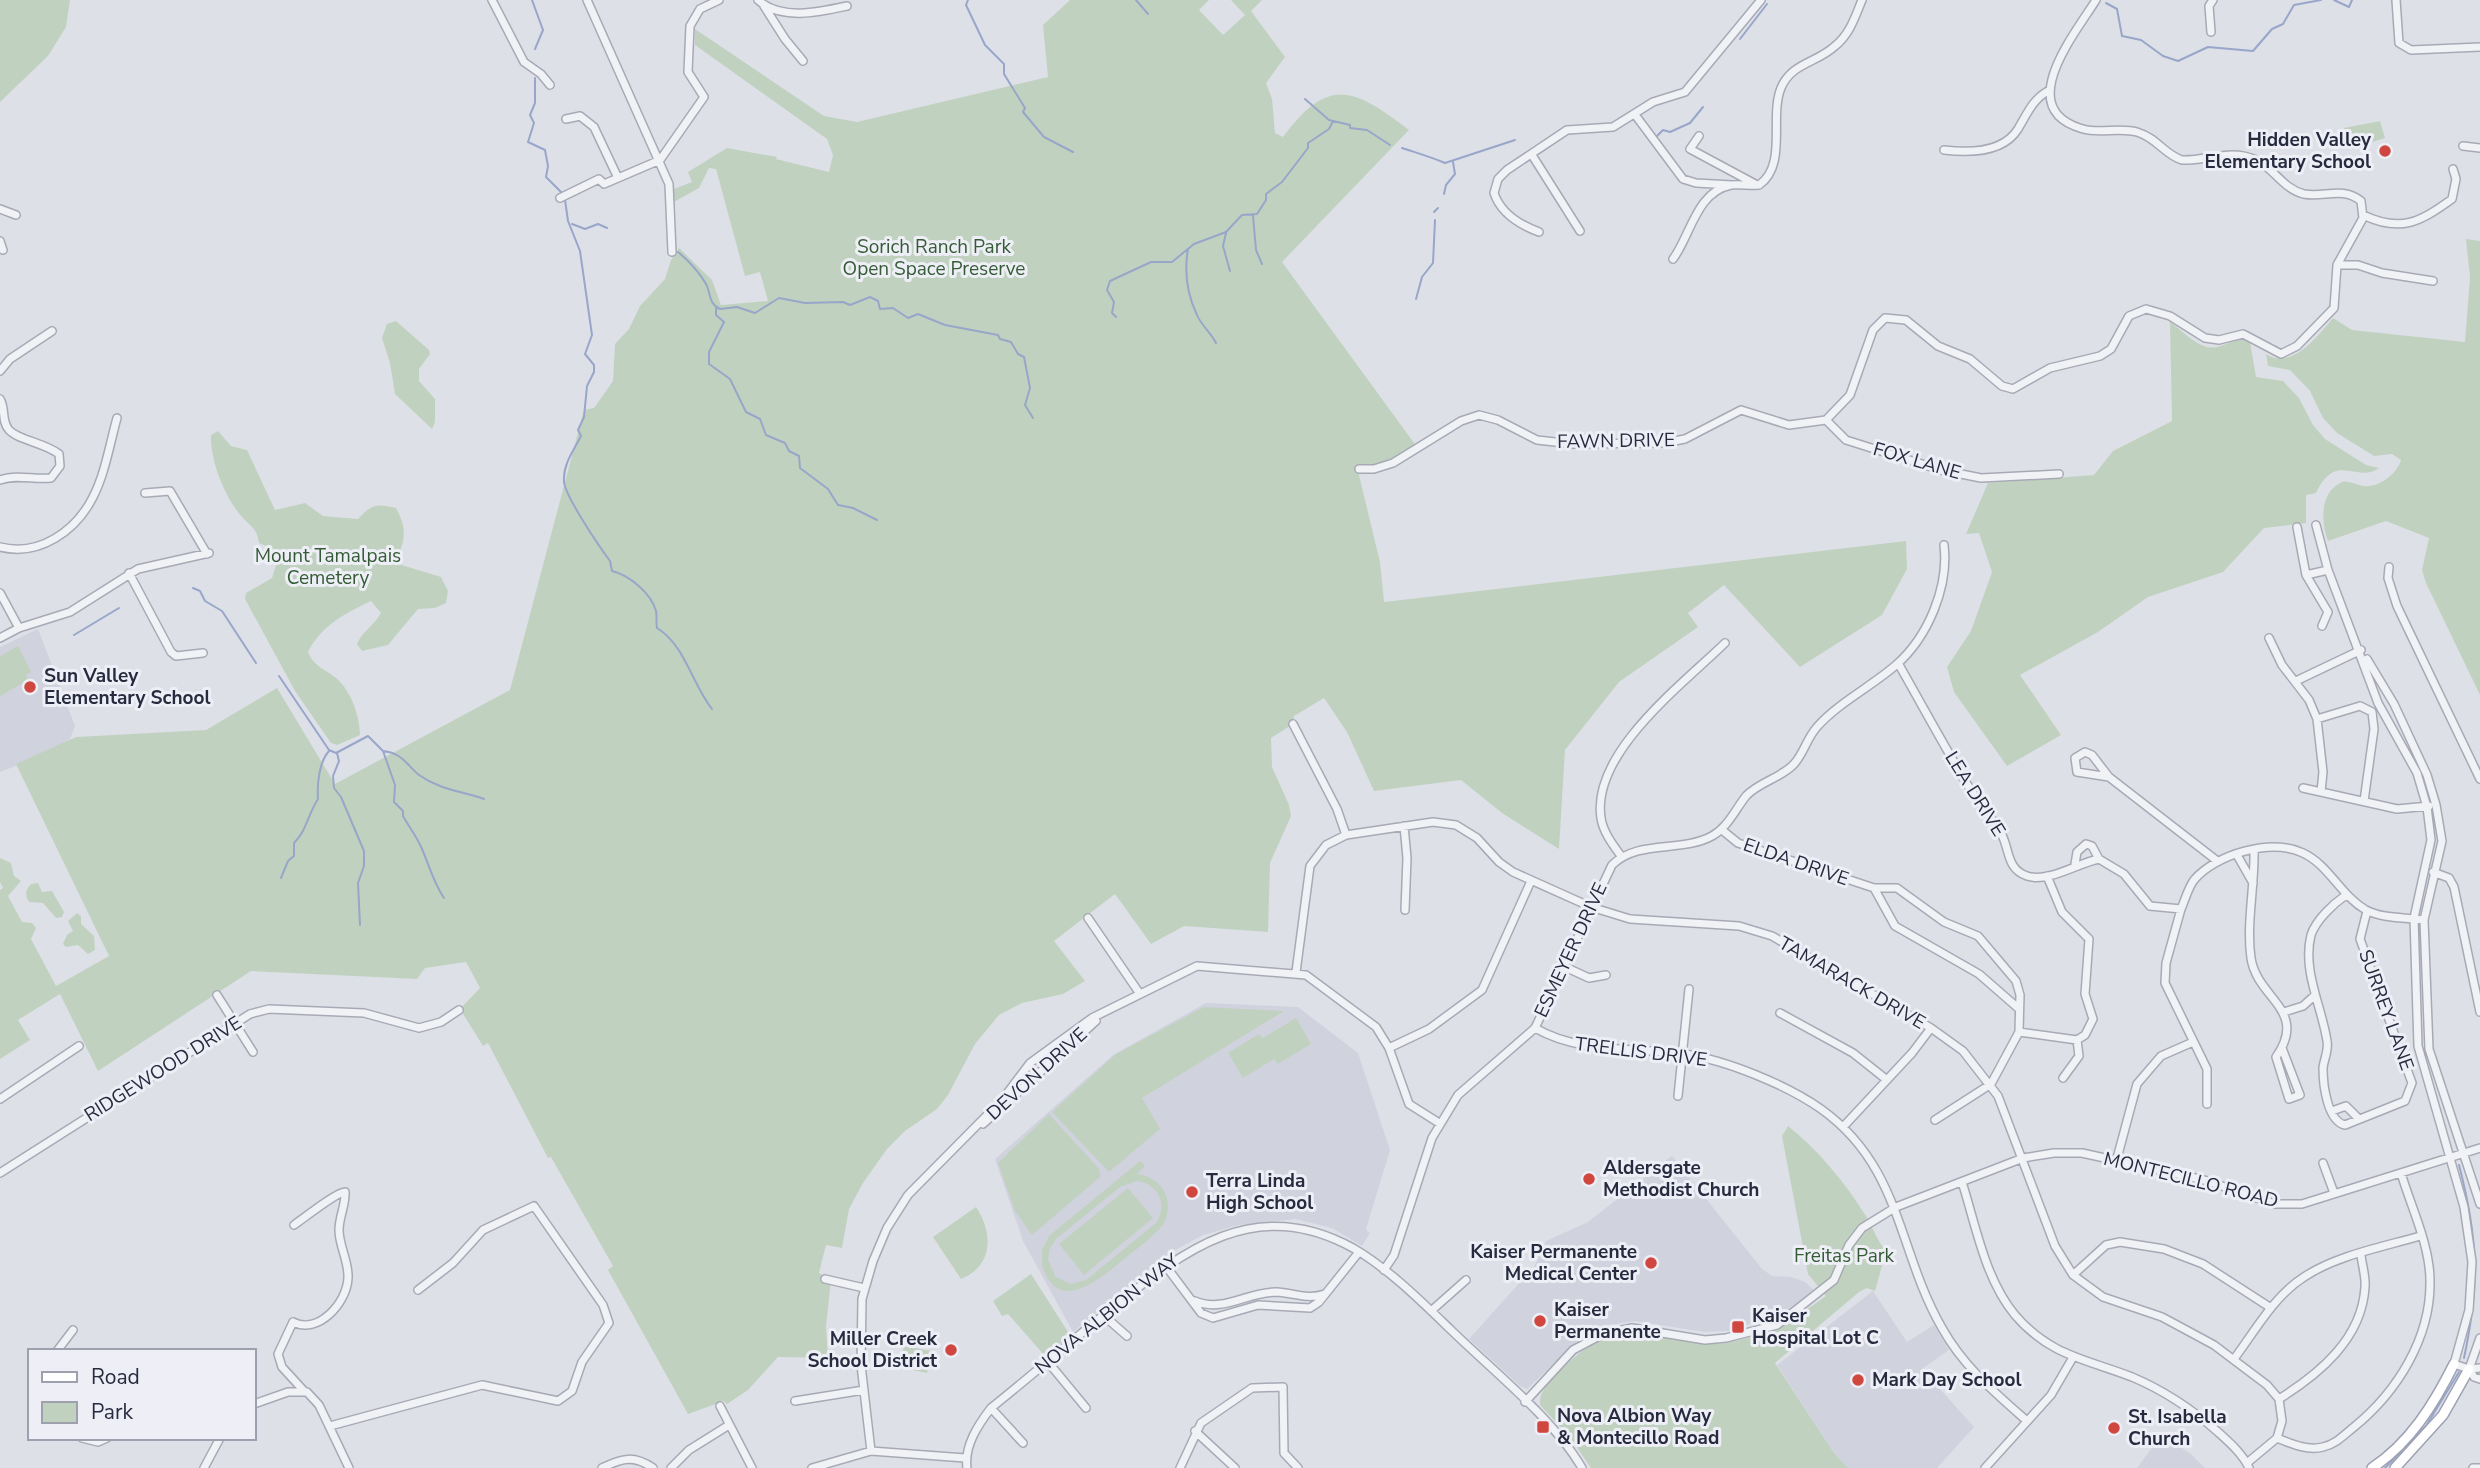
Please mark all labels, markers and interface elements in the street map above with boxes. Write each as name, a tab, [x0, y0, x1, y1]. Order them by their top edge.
place label: Hidden Valley Elementary School	[2204, 127, 2372, 175]
marker: Hidden Valley Elementary School	[2377, 143, 2393, 159]
park label: Sorich Ranch Park Open Space Preserve	[843, 234, 1025, 282]
street label: FAWN DRIVE	[1557, 427, 1675, 455]
street label: FOX LANE	[1870, 436, 1964, 486]
park label: Mount Tamalpais Cemetery	[255, 543, 401, 591]
place label: Sun Valley Elementary School	[44, 663, 211, 711]
marker: Sun Valley Elementary School	[22, 679, 38, 695]
street label: LEA DRIVE	[1939, 747, 2011, 841]
street label: ELDA DRIVE	[1740, 832, 1852, 892]
street label: ESMEYER DRIVE	[1528, 878, 1614, 1022]
street label: TAMARACK DRIVE	[1774, 930, 1930, 1036]
street label: SURREY LANE	[2352, 946, 2420, 1074]
street label: RIDGEWOOD DRIVE	[79, 1010, 247, 1128]
street label: DEVON DRIVE	[981, 1022, 1093, 1126]
street label: TRELLIS DRIVE	[1573, 1031, 1709, 1073]
street label: MONTECILLO ROAD	[2101, 1146, 2281, 1214]
place label: Aldersgate Methodist Church	[1603, 1155, 1759, 1203]
place label: Terra Linda High School	[1206, 1168, 1313, 1216]
marker: Aldersgate Methodist Church	[1581, 1171, 1597, 1187]
marker: Terra Linda High School	[1184, 1184, 1200, 1200]
place label: Kaiser Permanente Medical Center	[1470, 1239, 1638, 1287]
park label: Freitas Park	[1794, 1243, 1895, 1269]
street label: NOVA ALBION WAY	[1030, 1247, 1185, 1380]
marker: Kaiser Permanente Medical Center	[1643, 1255, 1659, 1271]
place label: Kaiser Permanente	[1554, 1297, 1661, 1345]
place label: Kaiser Hospital Lot C	[1752, 1303, 1879, 1351]
marker: Kaiser Permanente	[1532, 1313, 1548, 1329]
marker: Kaiser Hospital Lot C	[1730, 1319, 1746, 1335]
place label: Miller Creek School District	[807, 1326, 938, 1374]
marker: Miller Creek School District	[943, 1342, 959, 1358]
legend	[28, 1349, 256, 1440]
text: Road	[91, 1363, 140, 1391]
place label: Mark Day School	[1872, 1367, 2022, 1393]
marker: Mark Day School	[1850, 1372, 1866, 1388]
text: Park	[91, 1398, 133, 1426]
place label: Nova Albion Way & Montecillo Road	[1557, 1403, 1719, 1451]
place label: St. Isabella Church	[2128, 1404, 2227, 1452]
marker: Nova Albion Way & Montecillo Road	[1535, 1419, 1551, 1435]
marker: St. Isabella Church	[2106, 1420, 2122, 1436]

